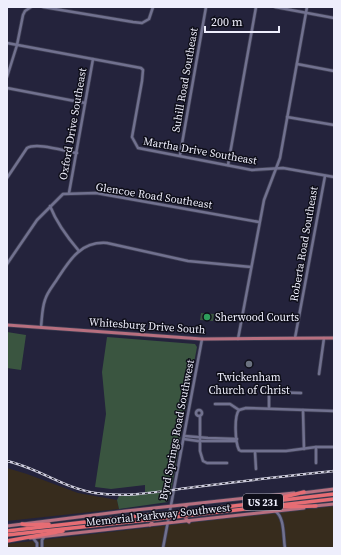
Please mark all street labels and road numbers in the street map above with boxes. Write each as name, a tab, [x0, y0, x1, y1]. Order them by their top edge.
street label: Suhill Road Southeast	[168, 26, 202, 134]
street label: Oxford Drive Southeast	[56, 66, 90, 181]
street label: Martha Drive Southeast	[142, 134, 258, 168]
street label: Glencoe Road Southeast	[95, 179, 214, 213]
street label: Roberta Road Southeast	[286, 185, 322, 303]
street label: Whitesburg Drive South	[88, 314, 206, 338]
street label: Byrd Springs Road Southwest	[156, 358, 198, 502]
road number: US 231	[243, 494, 283, 510]
street label: Memorial Parkway Southwest	[85, 500, 231, 530]

